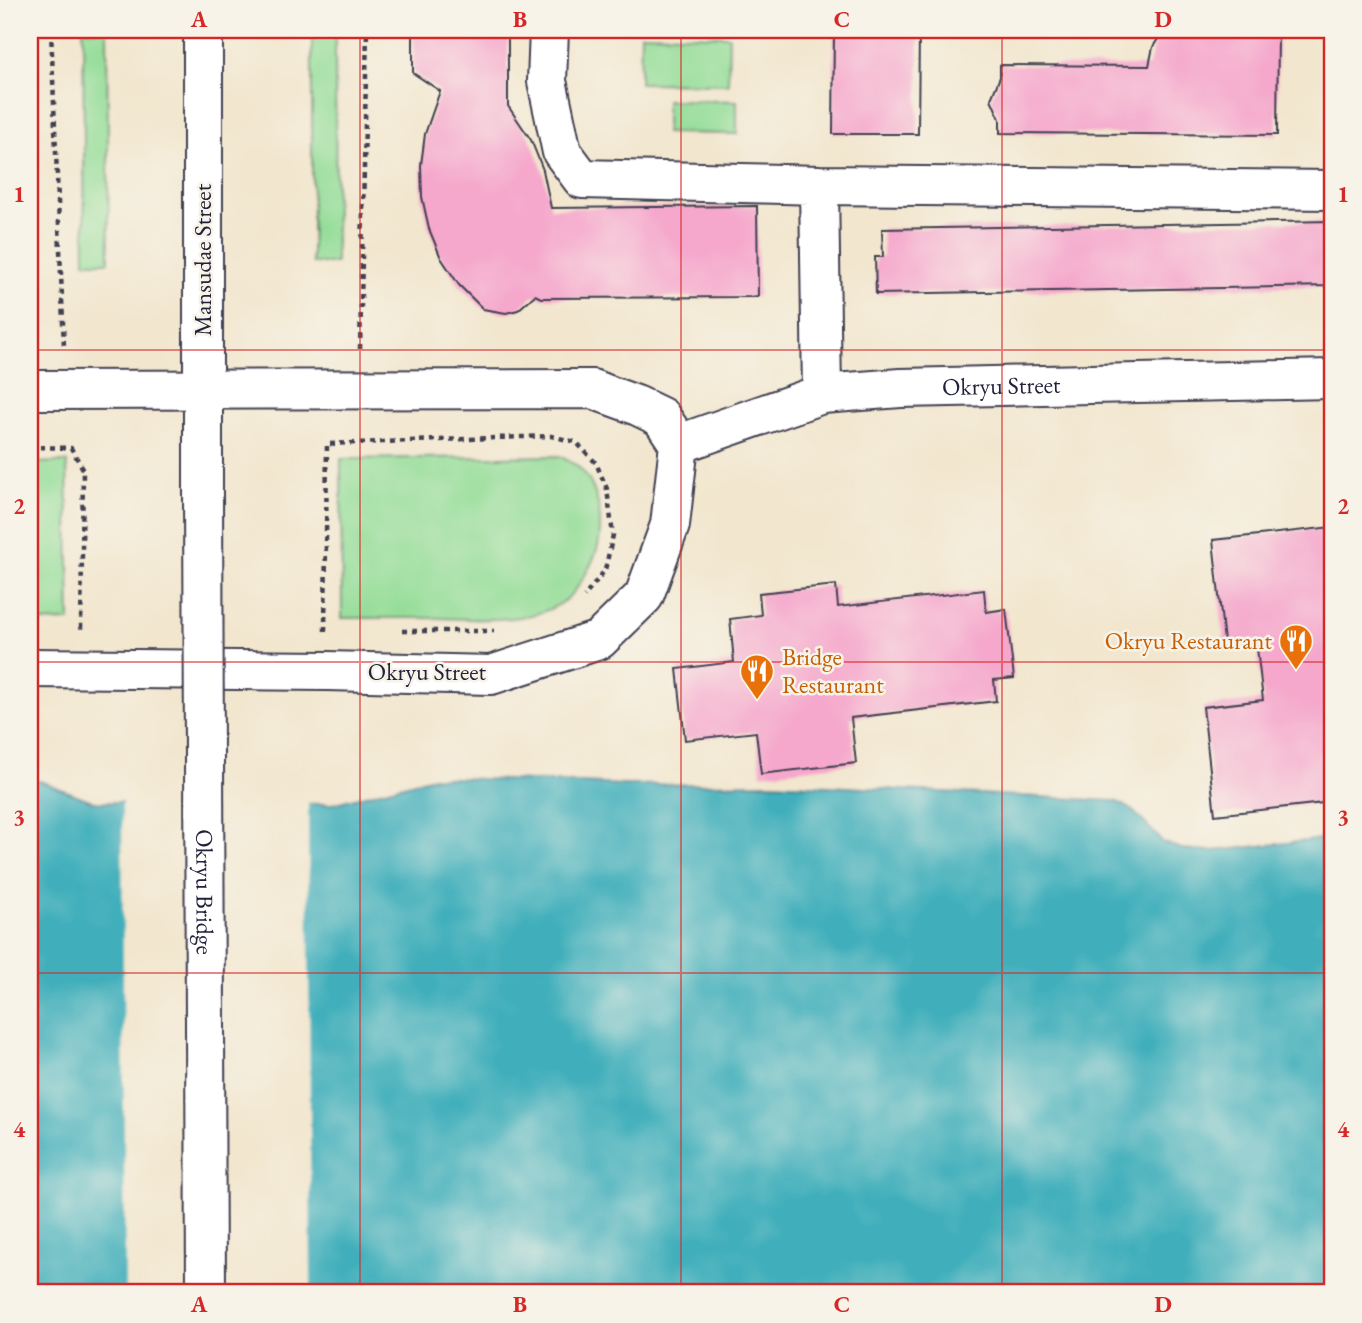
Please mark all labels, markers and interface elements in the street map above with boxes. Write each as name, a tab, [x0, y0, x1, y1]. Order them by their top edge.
text: A	[190, 4, 208, 34]
text: B	[513, 4, 527, 34]
text: C	[834, 4, 850, 34]
text: D	[1154, 4, 1172, 34]
text: 1	[13, 179, 25, 209]
text: 1	[1337, 179, 1349, 209]
street label: Mansudae Street	[187, 183, 218, 336]
street label: Okryu Street	[942, 369, 1061, 402]
text: 2	[13, 491, 25, 521]
text: 2	[1337, 491, 1349, 521]
restaurant icon: Okryu Restaurant	[1277, 622, 1315, 671]
place label: Okryu Restaurant	[1105, 625, 1272, 656]
place label: Bridge Restaurant	[782, 641, 884, 700]
restaurant icon: Bridge Restaurant	[738, 652, 776, 701]
street label: Okryu Street	[368, 656, 487, 687]
text: 3	[13, 802, 25, 832]
text: 3	[1337, 802, 1349, 832]
street label: Okryu Bridge	[189, 829, 221, 955]
text: 4	[13, 1114, 26, 1144]
text: 4	[1337, 1114, 1350, 1144]
text: A	[190, 1289, 208, 1319]
text: B	[513, 1289, 527, 1319]
text: C	[834, 1289, 850, 1319]
text: D	[1154, 1289, 1172, 1319]

